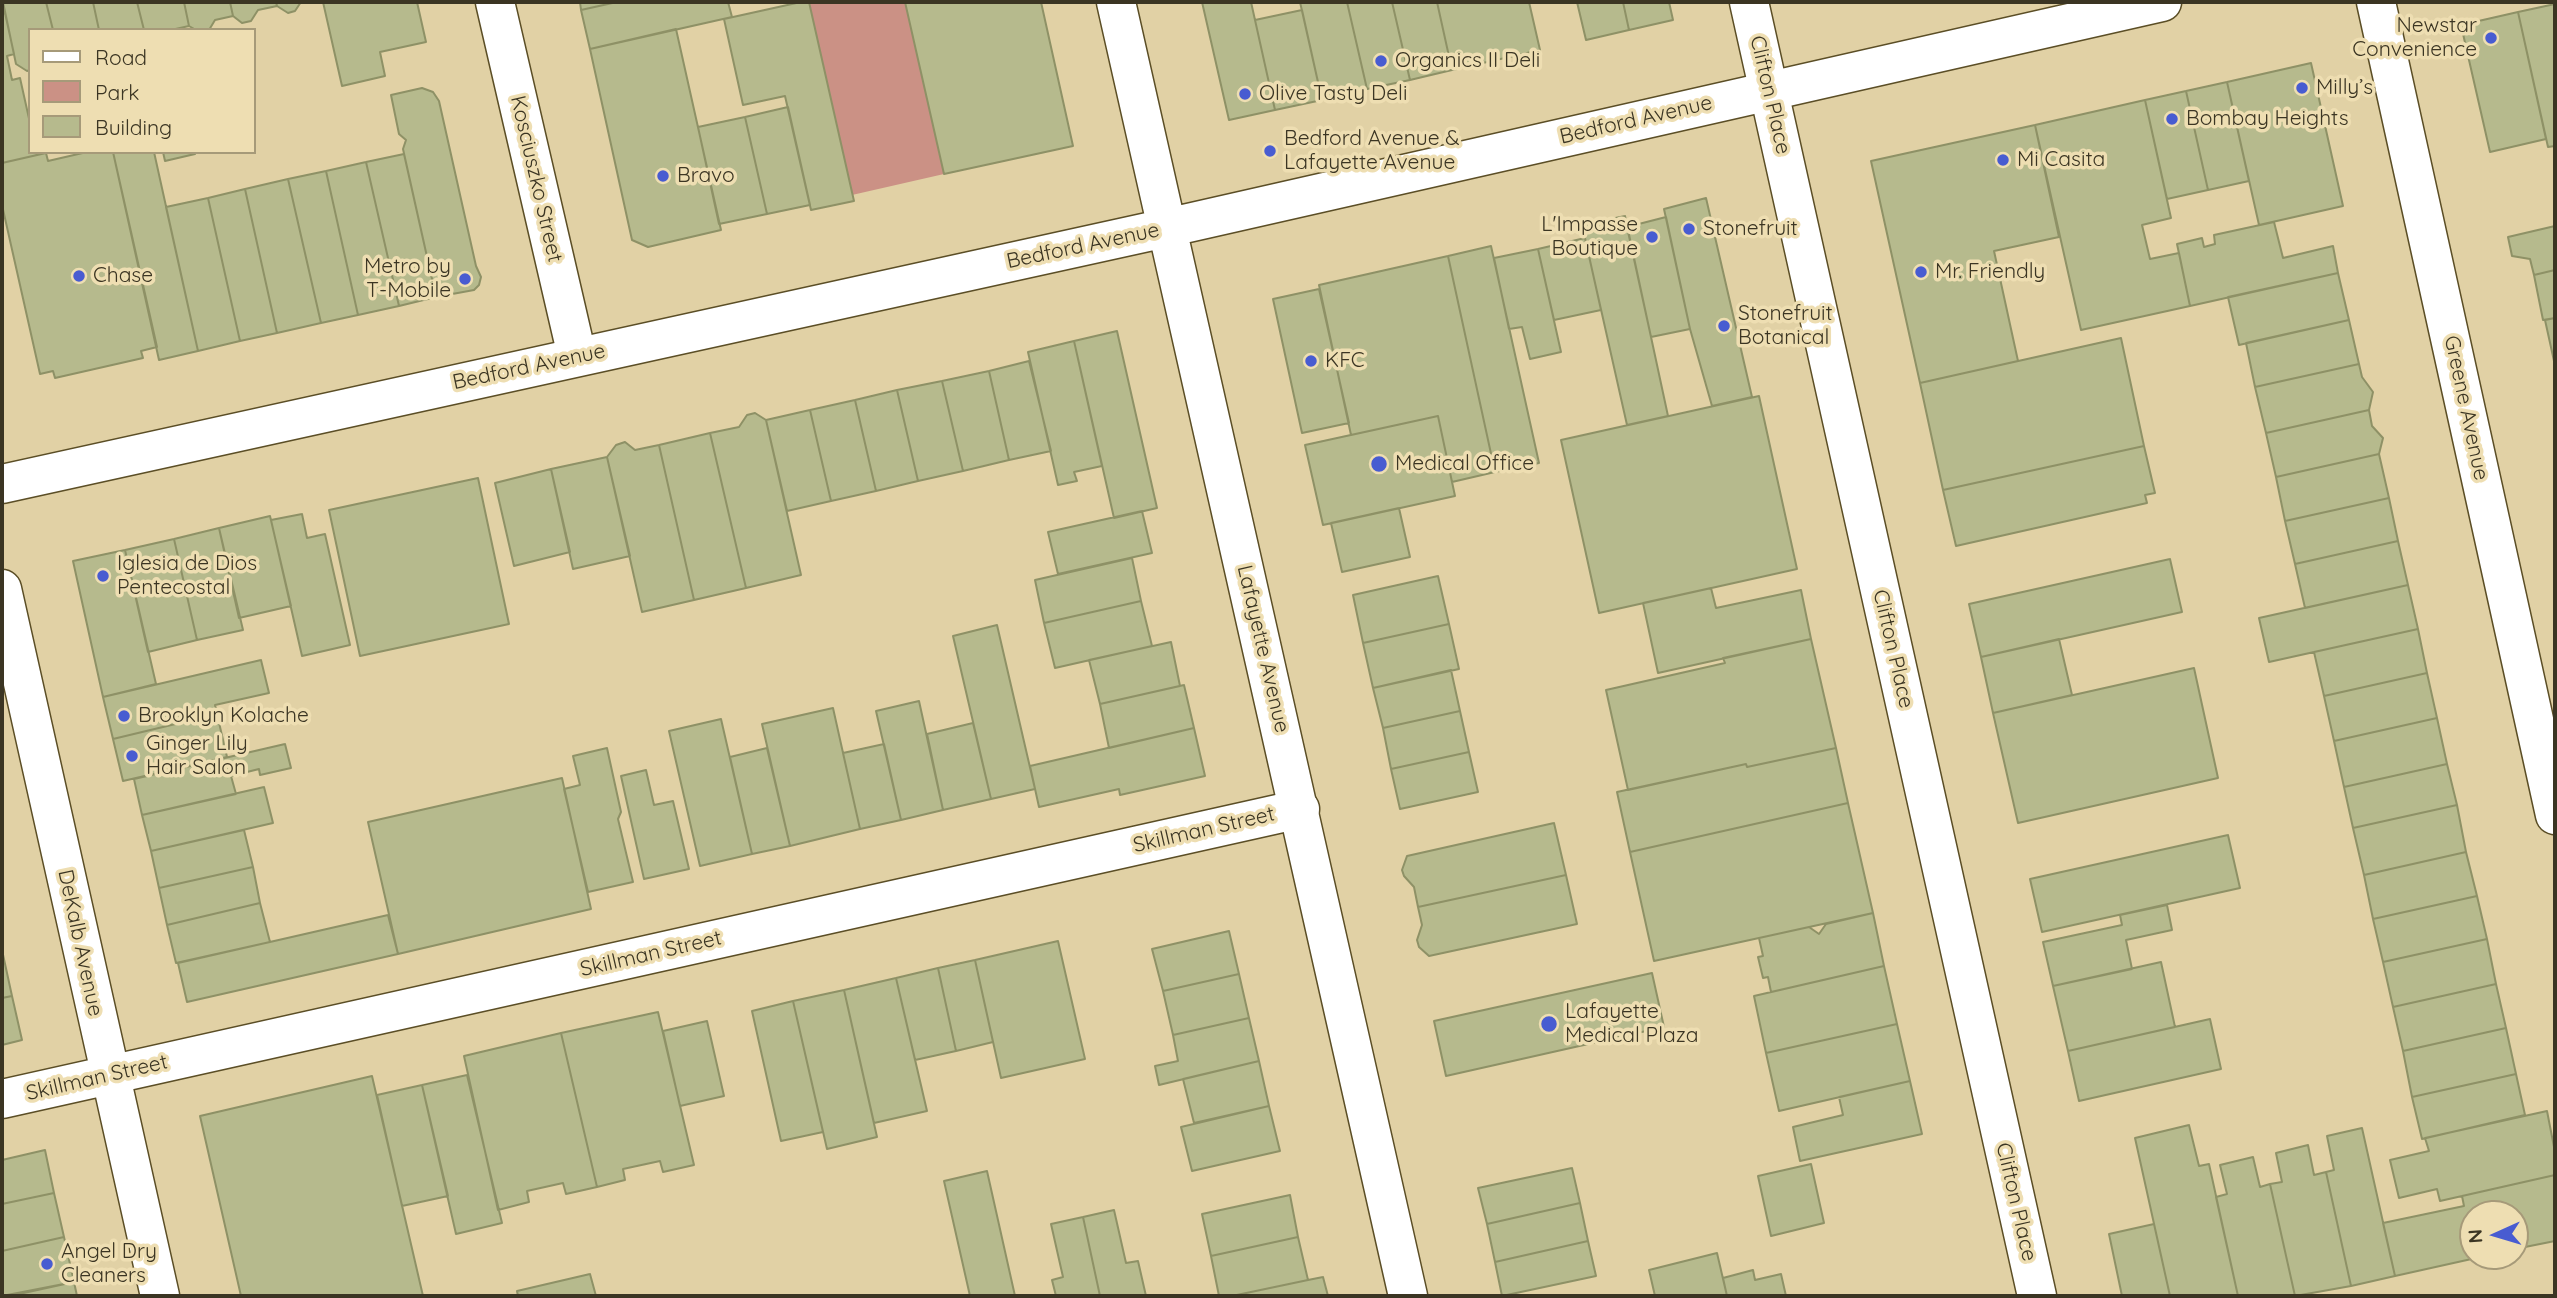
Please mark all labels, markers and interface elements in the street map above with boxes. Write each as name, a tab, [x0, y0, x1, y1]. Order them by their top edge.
place label: Newstar Convenience	[2352, 13, 2477, 63]
legend	[28, 28, 256, 154]
marker: Newstar Convenience	[2483, 30, 2499, 46]
street label: Clifton Place	[1744, 33, 1796, 157]
text: Road	[95, 44, 147, 70]
place label: Organics II Deli	[1395, 48, 1540, 74]
marker: Organics II Deli	[1373, 53, 1389, 69]
place label: Milly’s	[2316, 75, 2373, 101]
text: Park	[95, 79, 139, 105]
marker: Milly’s	[2294, 80, 2310, 96]
place label: Olive Tasty Deli	[1259, 81, 1407, 107]
marker: Olive Tasty Deli	[1237, 86, 1253, 102]
street label: Bedford Avenue	[1557, 90, 1715, 150]
street label: Kosciuszko Street	[505, 93, 567, 265]
place label: Bombay Heights	[2186, 106, 2348, 132]
marker: Bombay Heights	[2164, 111, 2180, 127]
text: Building	[95, 114, 172, 140]
place label: Bedford Avenue & Lafayette Avenue	[1284, 126, 1460, 176]
marker: Bedford Avenue & Lafayette Avenue	[1262, 143, 1278, 159]
place label: Mi Casita	[2017, 147, 2105, 173]
marker: Mi Casita	[1995, 152, 2011, 168]
place label: Bravo	[677, 163, 735, 189]
marker: Bravo	[655, 168, 671, 184]
place label: L'Impasse Boutique	[1541, 212, 1638, 262]
place label: Stonefruit	[1703, 216, 1798, 242]
street label: Bedford Avenue	[1004, 217, 1162, 275]
marker: Stonefruit	[1681, 221, 1697, 237]
marker: L'Impasse Boutique	[1644, 229, 1660, 245]
place label: Metro by T-Mobile	[364, 254, 451, 304]
place label: Mr. Friendly	[1935, 259, 2045, 285]
place label: Chase	[93, 263, 153, 289]
marker: Mr. Friendly	[1913, 264, 1929, 280]
marker: Chase	[71, 268, 87, 284]
marker: Metro by T-Mobile	[457, 271, 473, 287]
place label: Stonefruit Botanical	[1738, 301, 1833, 351]
marker: Stonefruit Botanical	[1716, 318, 1732, 334]
street label: Greene Avenue	[2438, 333, 2494, 483]
street label: Bedford Avenue	[450, 338, 608, 396]
place label: KFC	[1325, 348, 1365, 374]
marker: KFC	[1303, 353, 1319, 369]
place label: Medical Office	[1395, 451, 1534, 477]
marker: Medical Office	[1369, 454, 1389, 474]
place label: Iglesia de Dios Pentecostal	[117, 551, 257, 601]
street label: Lafayette Avenue	[1231, 563, 1295, 735]
marker: Iglesia de Dios Pentecostal	[95, 568, 111, 584]
street label: Clifton Place	[1867, 587, 1919, 711]
place label: Brooklyn Kolache	[138, 703, 309, 729]
marker: Brooklyn Kolache	[116, 708, 132, 724]
place label: Ginger Lily Hair Salon	[146, 731, 248, 781]
marker: Ginger Lily Hair Salon	[124, 748, 140, 764]
street label: Skillman Street	[1131, 801, 1277, 859]
street label: DeKalb Avenue	[52, 867, 108, 1019]
street label: Skillman Street	[578, 925, 724, 983]
place label: Lafayette Medical Plaza	[1565, 999, 1698, 1049]
marker: Lafayette Medical Plaza	[1539, 1014, 1559, 1034]
street label: Skillman Street	[24, 1049, 170, 1107]
street label: Clifton Place	[1990, 1140, 2042, 1264]
north arrow	[2459, 1200, 2529, 1270]
text: N	[2463, 1229, 2488, 1244]
place label: Angel Dry Cleaners	[61, 1239, 157, 1289]
marker: Angel Dry Cleaners	[39, 1256, 55, 1272]

